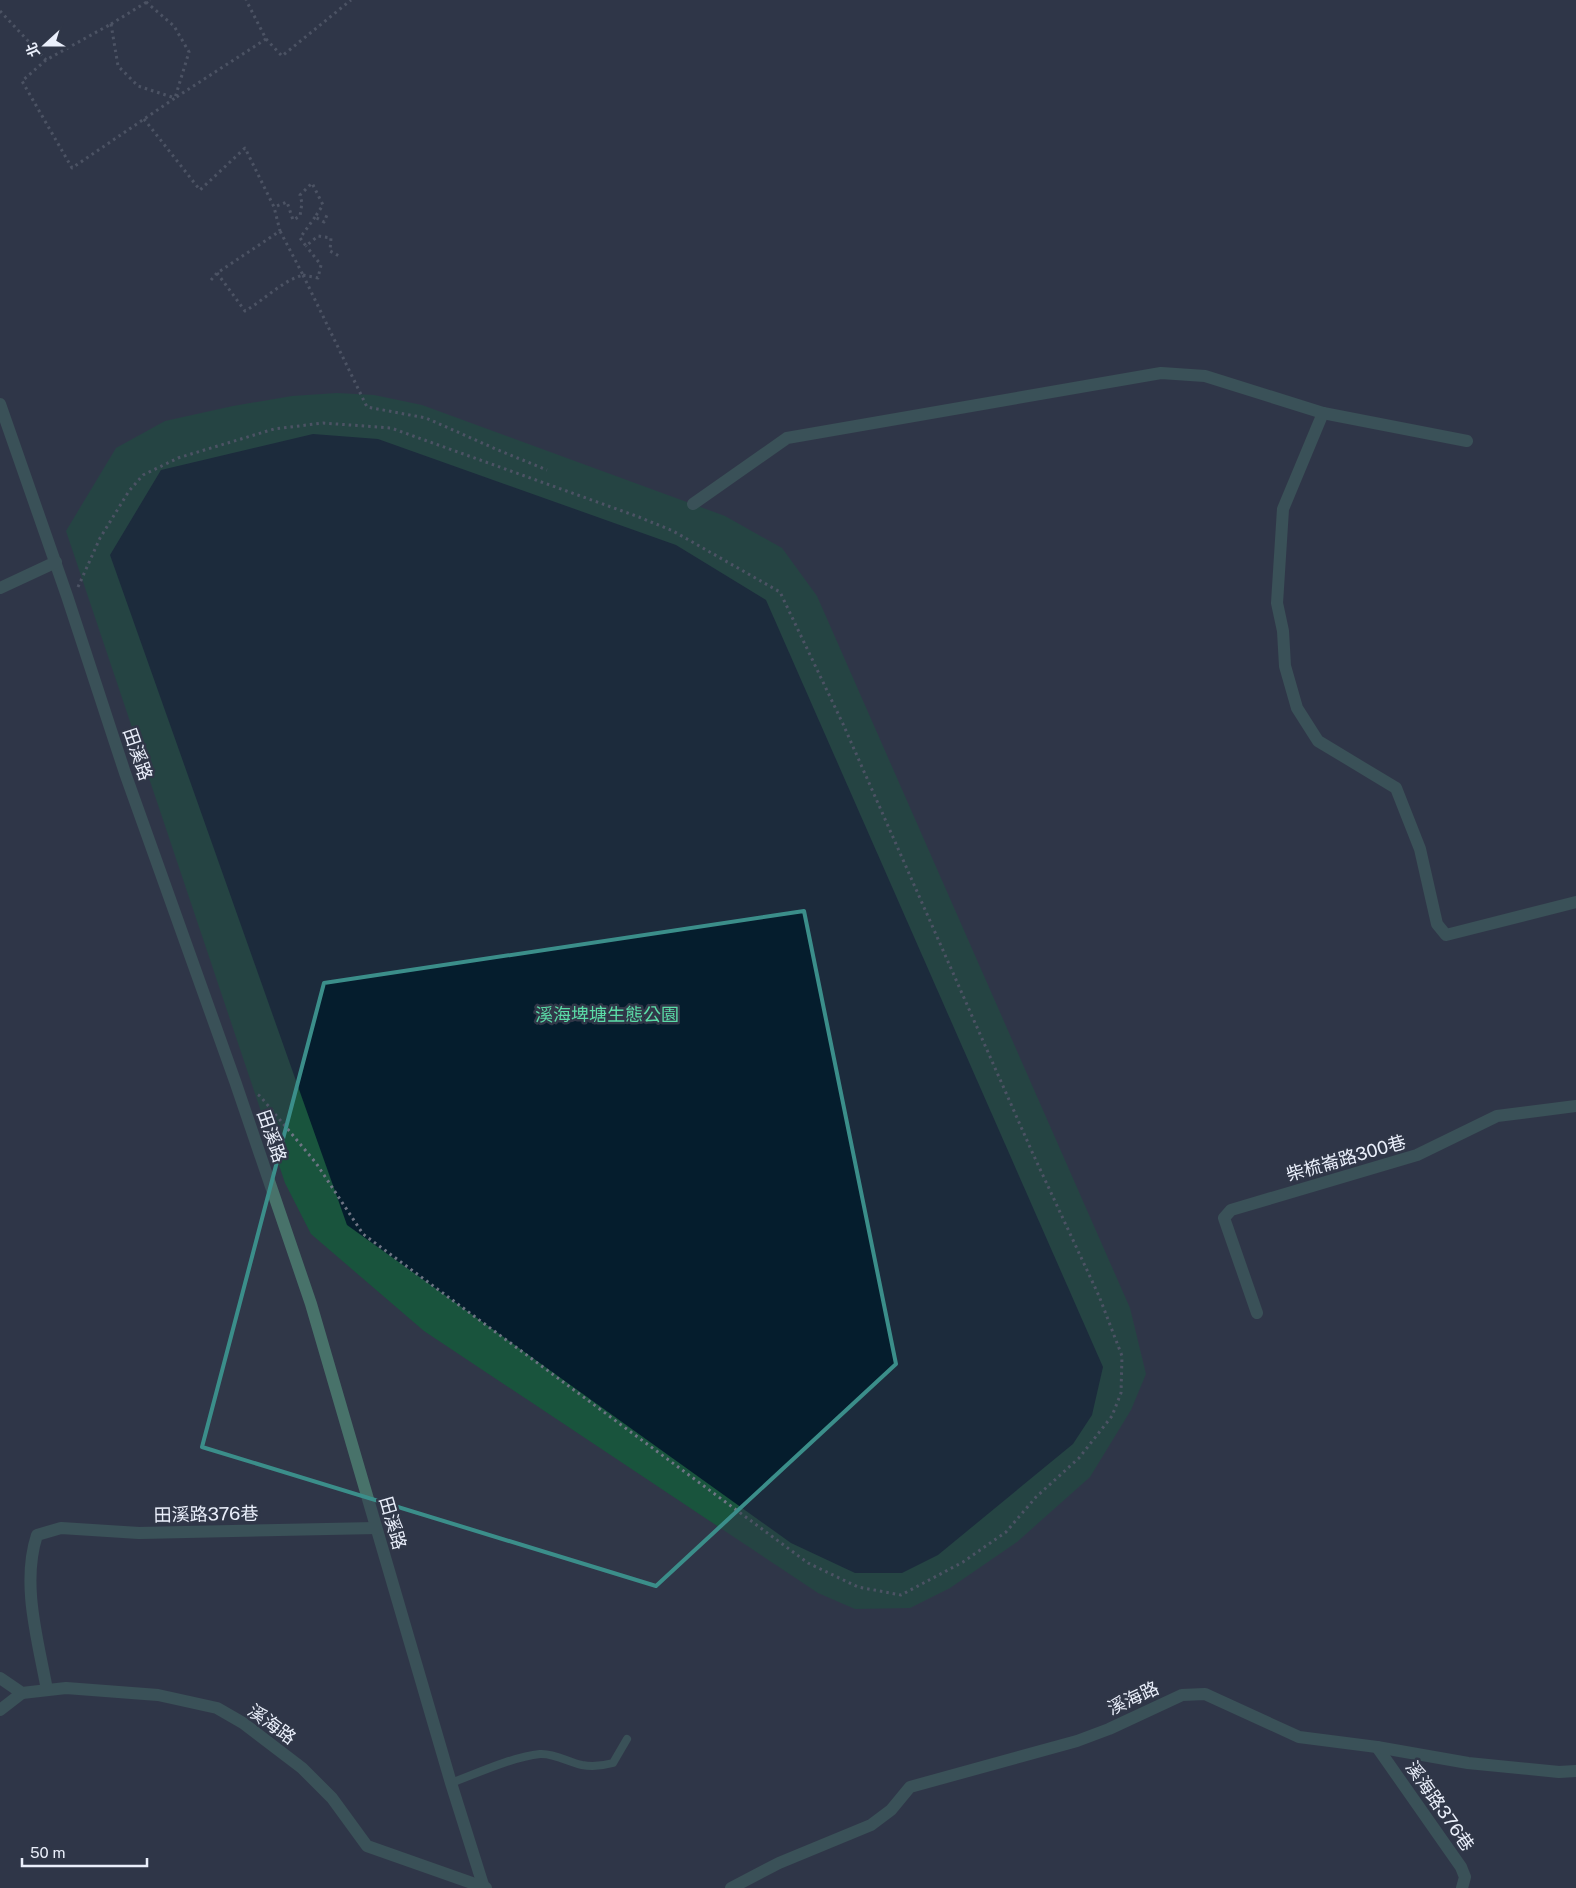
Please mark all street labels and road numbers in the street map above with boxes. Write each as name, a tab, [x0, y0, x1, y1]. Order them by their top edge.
street label: 田溪路	[119, 725, 157, 783]
street label: 田溪路	[253, 1107, 291, 1165]
street label: 柴梳崙路300巷	[1284, 1131, 1408, 1185]
street label: 田溪路	[375, 1494, 411, 1552]
street label: 田溪路376巷	[153, 1503, 259, 1525]
street label: 溪海路	[1104, 1677, 1162, 1719]
street label: 溪海路	[244, 1700, 300, 1748]
street label: 溪海路376巷	[1401, 1757, 1479, 1855]

